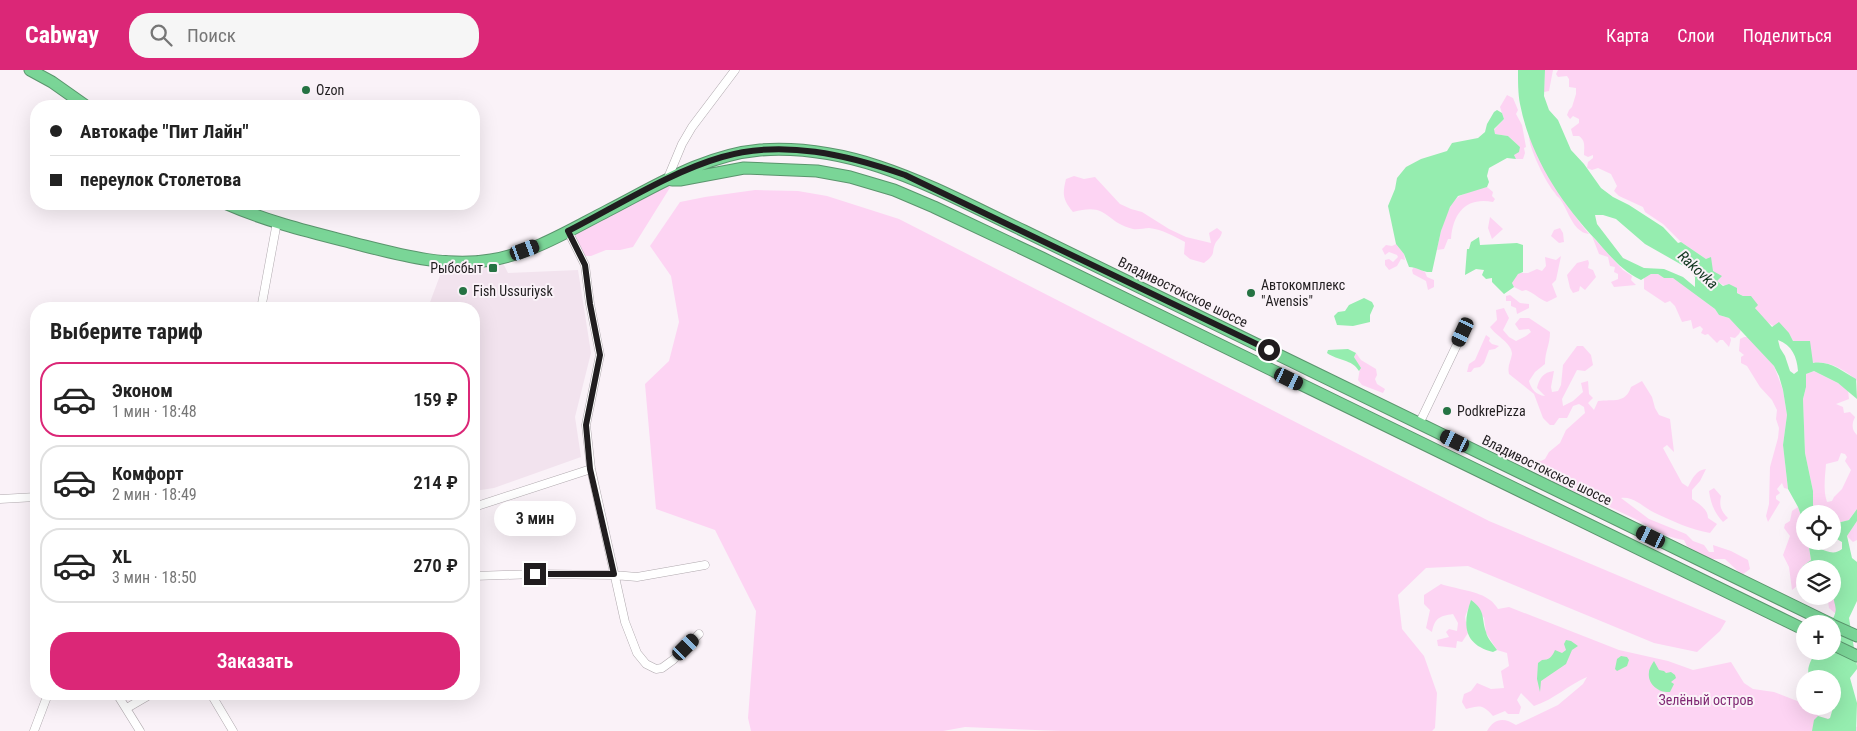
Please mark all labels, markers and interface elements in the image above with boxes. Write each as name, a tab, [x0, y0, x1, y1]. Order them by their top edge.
search box	[129, 13, 479, 58]
text: Cabway	[25, 21, 99, 49]
icon: search	[147, 21, 175, 49]
text: Поиск	[187, 24, 236, 47]
text: Карта	[1606, 25, 1649, 46]
text: Слои	[1677, 25, 1715, 46]
text: Поделиться	[1743, 25, 1832, 46]
place label: Ozon	[316, 82, 344, 98]
marker: Ozon	[300, 84, 312, 96]
text: Автокафе "Пит Лайн"	[80, 120, 249, 143]
text: переулок Столетова	[80, 168, 241, 191]
car	[508, 238, 541, 262]
water label: Rakovka	[1674, 247, 1722, 293]
street label: Владивостокское шоссе	[1116, 254, 1251, 331]
place label: Рыбсбыт	[430, 260, 483, 276]
marker: Рыбсбыт	[487, 262, 499, 274]
place label: Автокомплекс "Avensis"	[1261, 277, 1345, 309]
place label: Fish Ussuriysk	[473, 283, 553, 299]
marker: Fish Ussuriysk	[457, 285, 469, 297]
marker: Автокомплекс "Avensis"	[1245, 287, 1257, 299]
car	[1449, 315, 1476, 349]
text: Выберите тариф	[50, 319, 203, 344]
route start	[1258, 339, 1280, 361]
car	[1272, 366, 1305, 392]
icon: car	[52, 377, 97, 422]
text: Эконом	[112, 379, 173, 402]
text: 159 ₽	[413, 388, 458, 411]
text: 1 мин · 18:48	[112, 402, 197, 421]
place label: PodkrePizza	[1457, 403, 1526, 419]
marker: PodkrePizza	[1441, 405, 1453, 417]
car	[1438, 428, 1471, 454]
street label: Владивостокское шоссе	[1480, 432, 1615, 509]
icon: car	[52, 460, 97, 505]
text: Комфорт	[112, 462, 184, 485]
text: 214 ₽	[413, 471, 458, 494]
text: 2 мин · 18:49	[112, 485, 197, 504]
callout: 3 мин	[494, 502, 576, 536]
map controls	[1796, 505, 1841, 715]
button: locate	[1796, 505, 1841, 550]
text: 3 мин	[516, 509, 554, 528]
car	[1634, 524, 1667, 550]
icon: car	[52, 543, 97, 588]
text: XL	[112, 545, 132, 568]
text: 270 ₽	[413, 554, 458, 577]
button: layers	[1796, 560, 1841, 605]
route end	[524, 563, 546, 585]
text: 3 мин · 18:50	[112, 568, 197, 587]
button: +	[1796, 615, 1841, 660]
car	[670, 631, 701, 663]
button: Заказать	[50, 632, 460, 690]
button: −	[1796, 670, 1841, 715]
park label: Зелёный остров	[1659, 692, 1753, 708]

